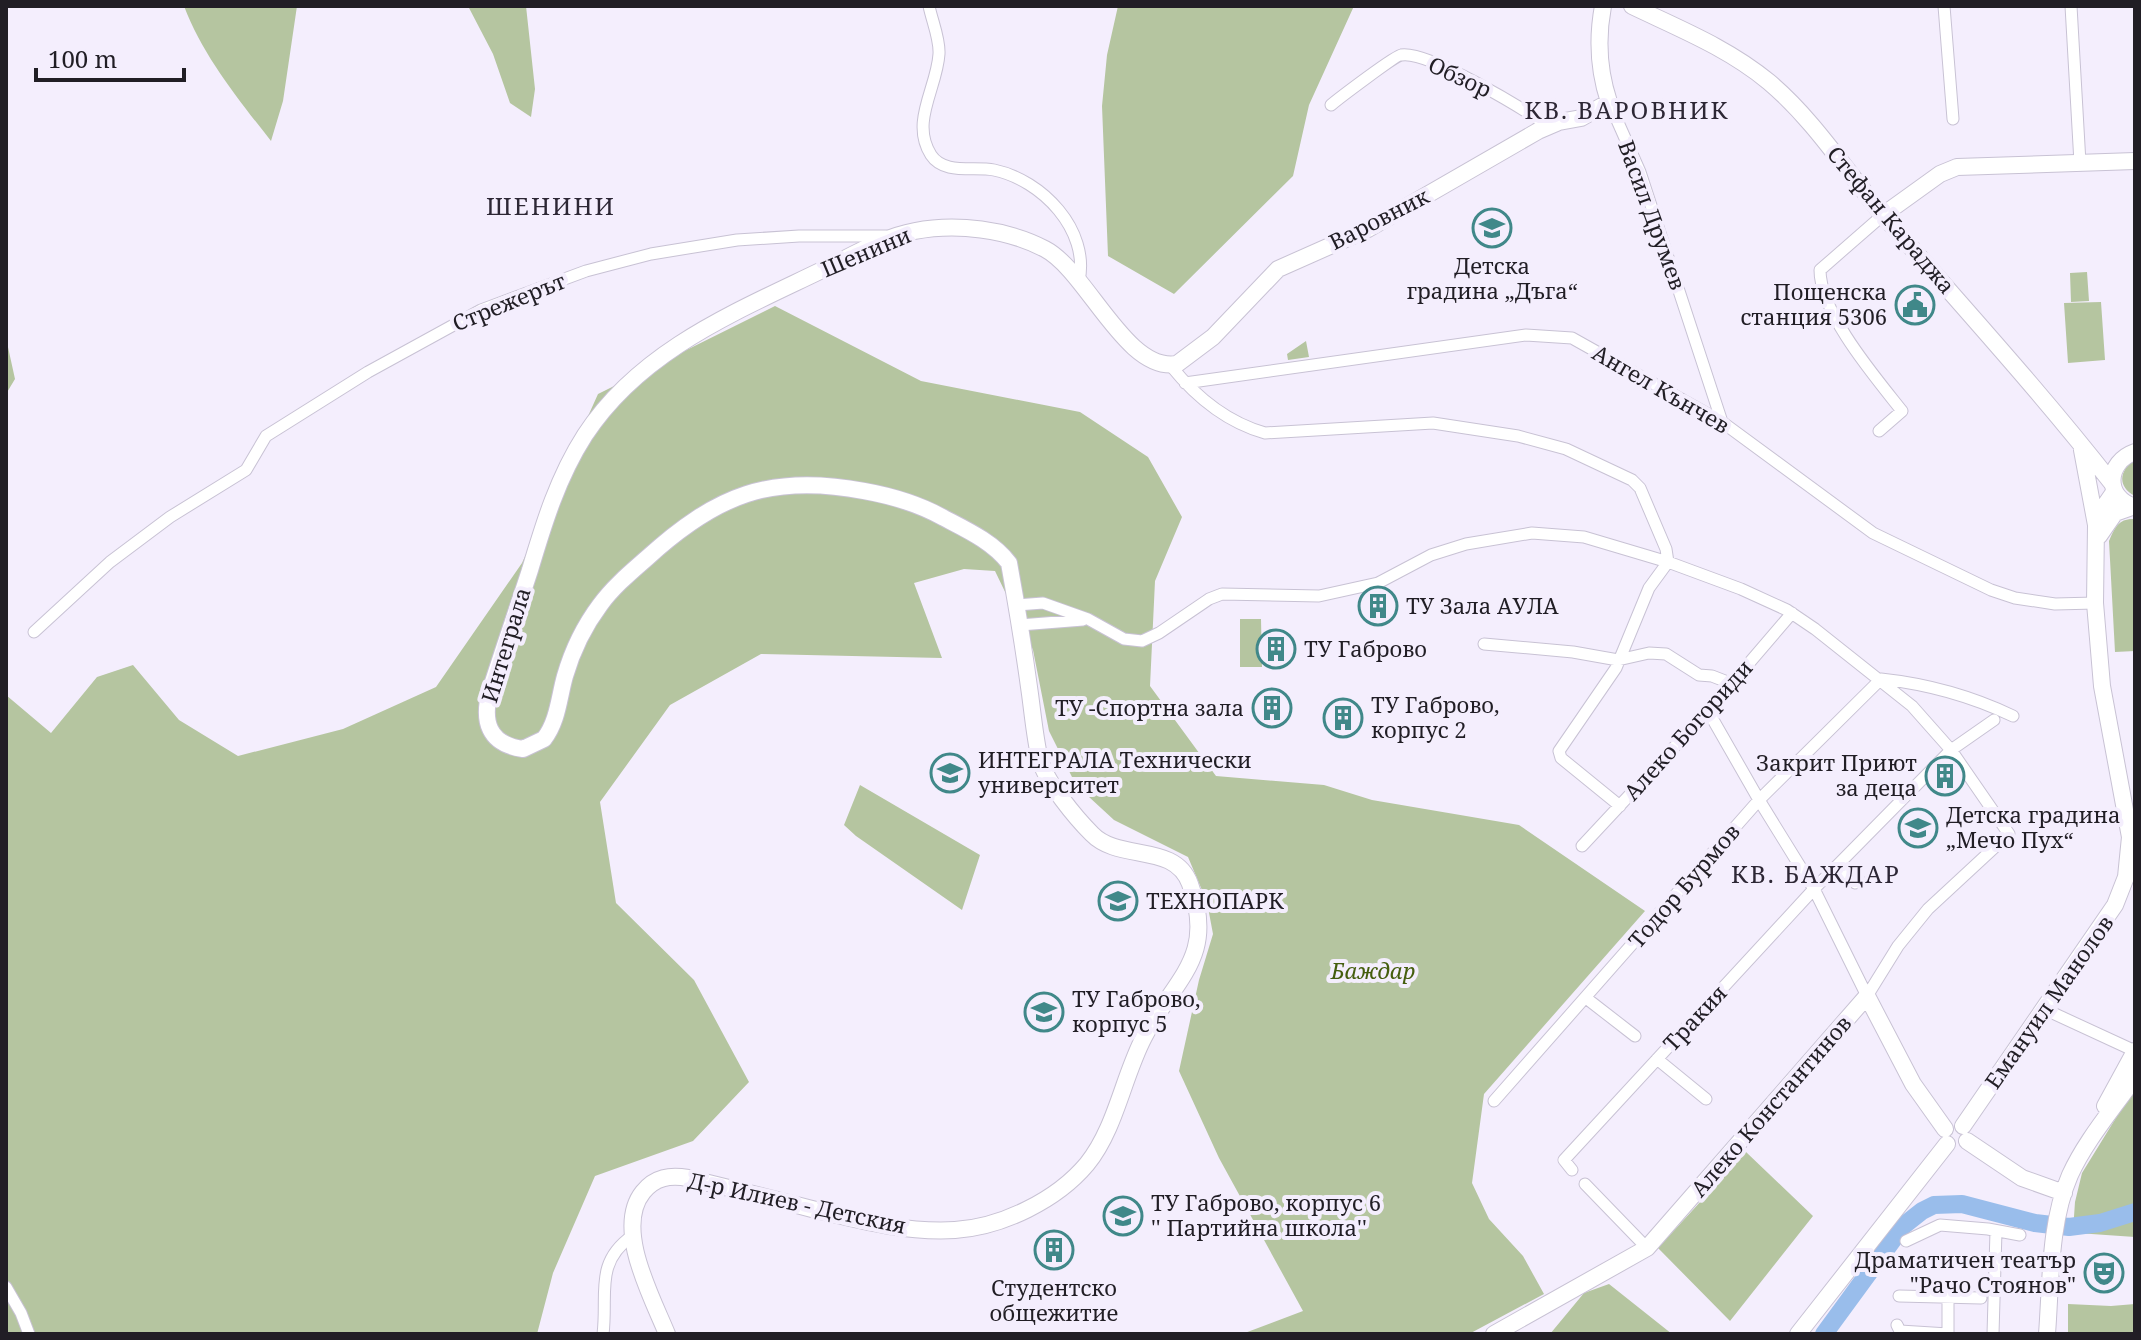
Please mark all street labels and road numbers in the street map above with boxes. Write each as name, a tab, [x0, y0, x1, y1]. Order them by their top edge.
street label: Обзор	[1424, 48, 1497, 104]
street label: Васил Друмев	[1612, 136, 1694, 293]
street label: Стефан Караджа	[1821, 139, 1962, 300]
street label: Варовник	[1323, 180, 1435, 256]
street label: Шенини	[816, 219, 915, 283]
street label: Стрежерът	[448, 265, 570, 337]
street label: Ангел Кънчев	[1588, 337, 1735, 439]
street label: Интеграла	[473, 583, 537, 706]
street label: Алеко Богориди	[1616, 653, 1758, 806]
street label: Тодор Бурмов	[1621, 817, 1746, 954]
street label: Емануил Манолов	[1977, 909, 2119, 1094]
street label: Тракия	[1656, 978, 1733, 1057]
street label: Алеко Константинов	[1683, 1008, 1857, 1202]
street label: Д-р Илиев - Детския	[685, 1164, 909, 1240]

